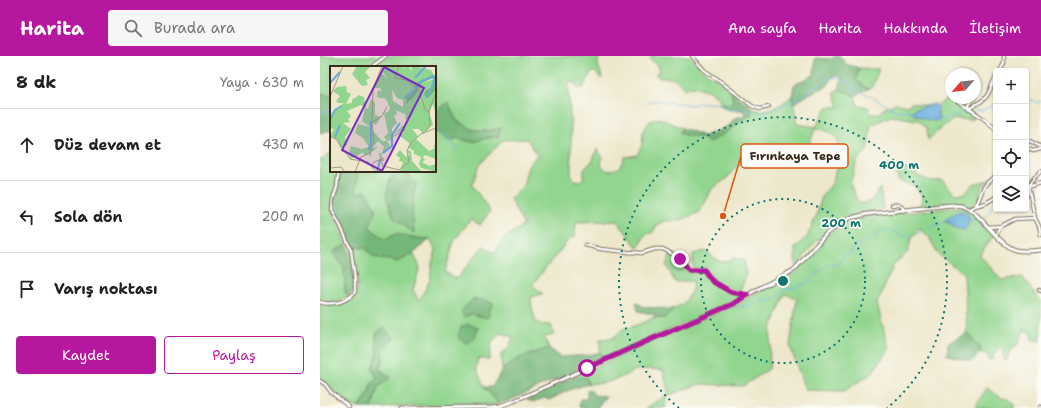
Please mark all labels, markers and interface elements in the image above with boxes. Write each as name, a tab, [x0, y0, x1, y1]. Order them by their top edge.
search box	[108, 10, 388, 46]
text: Harita	[20, 16, 84, 41]
icon: search	[122, 17, 144, 39]
text: Burada ara	[154, 18, 235, 38]
text: Ana sayfa	[728, 19, 796, 37]
text: Harita	[818, 19, 861, 37]
text: Hakkında	[883, 19, 947, 37]
text: İletişim	[969, 19, 1021, 37]
inset map	[330, 66, 436, 172]
north arrow	[945, 68, 981, 104]
map controls	[993, 68, 1029, 212]
button: +	[993, 68, 1029, 104]
text: 8 dk	[16, 71, 56, 93]
text: Yaya · 630 m	[220, 74, 304, 91]
button: −	[993, 104, 1029, 140]
icon: ahead	[16, 134, 38, 156]
text: Düz devam et	[54, 135, 161, 155]
text: 430 m	[262, 136, 304, 153]
button: locate	[993, 140, 1029, 176]
callout: Fırınkaya Tepe	[741, 144, 848, 168]
text: Fırınkaya Tepe	[749, 148, 841, 164]
text: 400 m	[879, 157, 919, 173]
button: layers	[993, 176, 1029, 212]
icon: left	[16, 206, 38, 228]
text: Sola dön	[54, 207, 123, 227]
text: 200 m	[262, 208, 304, 225]
text: 200 m	[821, 215, 861, 231]
route end	[671, 250, 689, 268]
centre of rings	[776, 274, 790, 288]
icon: arrive	[16, 278, 38, 300]
text: Varış noktası	[54, 279, 158, 299]
button: Kaydet	[16, 336, 156, 374]
button: Paylaş	[164, 336, 304, 374]
route start	[578, 359, 596, 377]

